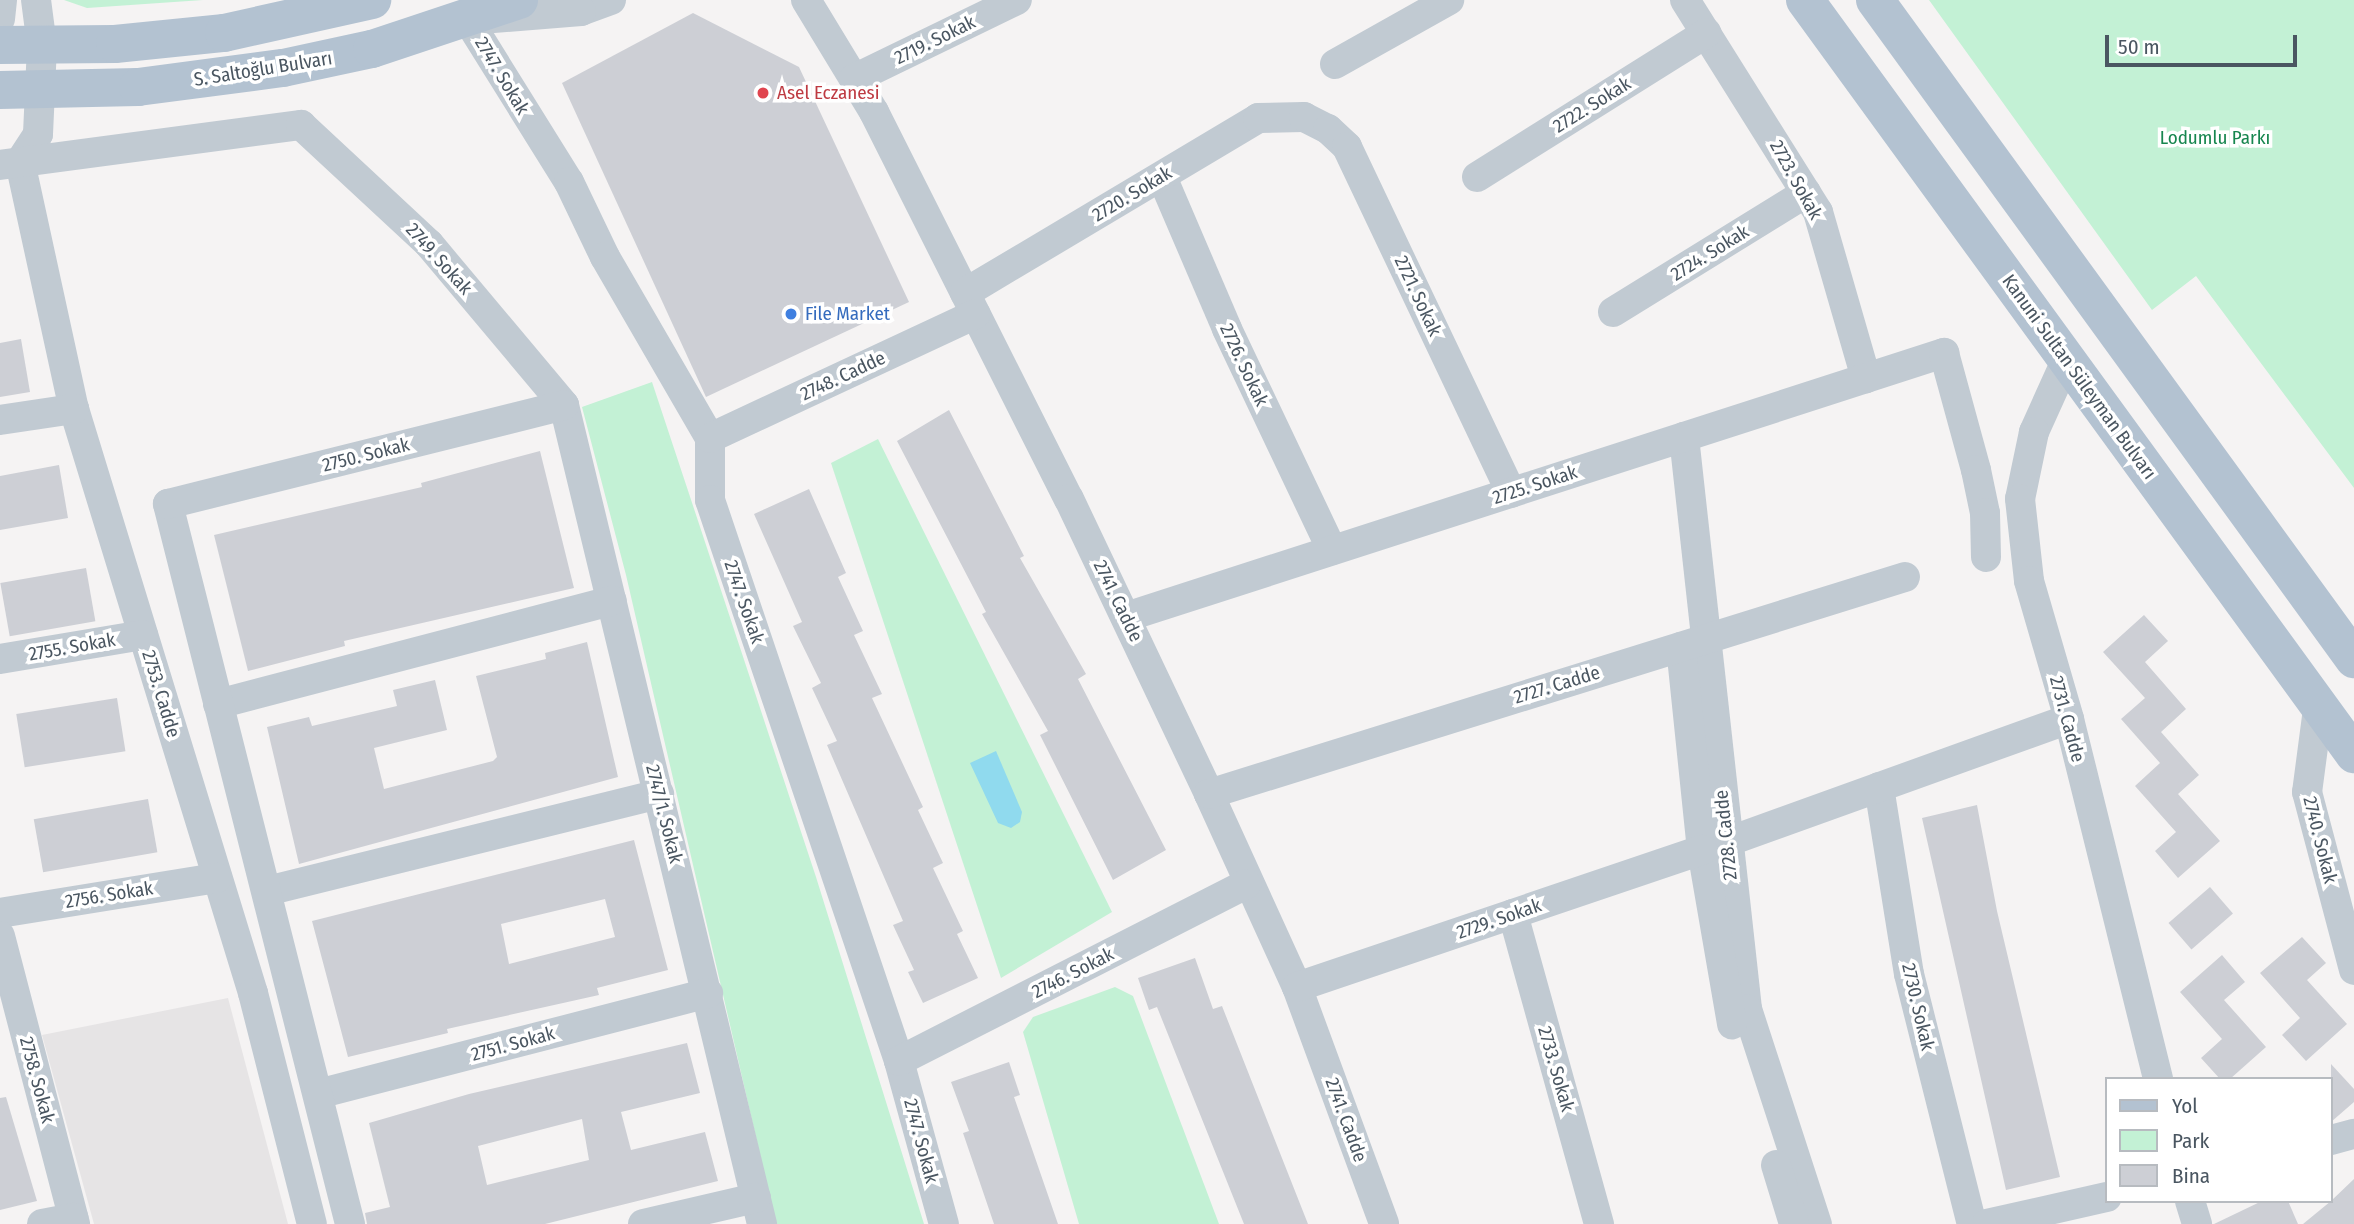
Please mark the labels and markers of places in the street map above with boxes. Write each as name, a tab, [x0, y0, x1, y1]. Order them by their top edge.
place label: Asel Eczanesi	[777, 82, 880, 104]
marker: Asel Eczanesi	[755, 85, 771, 101]
place label: File Market	[805, 303, 890, 325]
marker: File Market	[783, 306, 799, 322]

